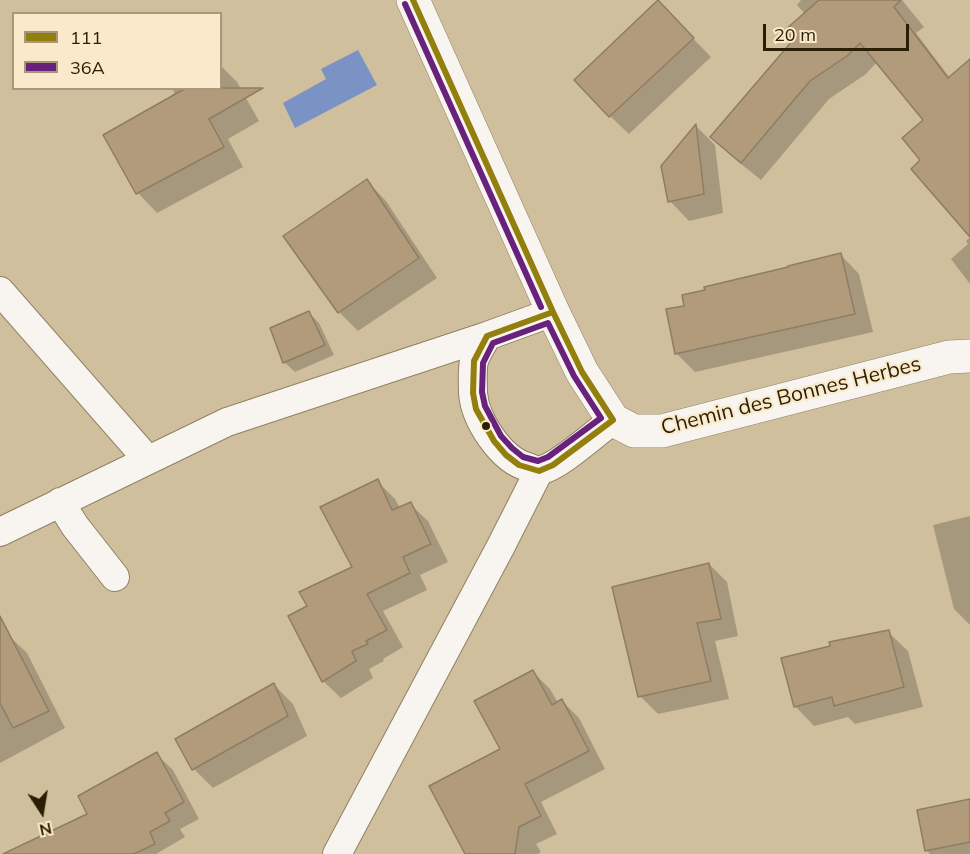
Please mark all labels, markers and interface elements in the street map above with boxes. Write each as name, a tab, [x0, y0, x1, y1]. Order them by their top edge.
legend	[12, 12, 222, 90]
scale bar	[766, 12, 912, 50]
text: 20 m	[774, 23, 816, 46]
text: 111	[70, 26, 102, 49]
text: 36A	[70, 56, 105, 79]
street label: Chemin des Bonnes Herbes	[658, 351, 924, 441]
unlabelled marker	[480, 420, 492, 432]
north arrow	[12, 782, 72, 842]
text: N	[38, 819, 54, 841]

